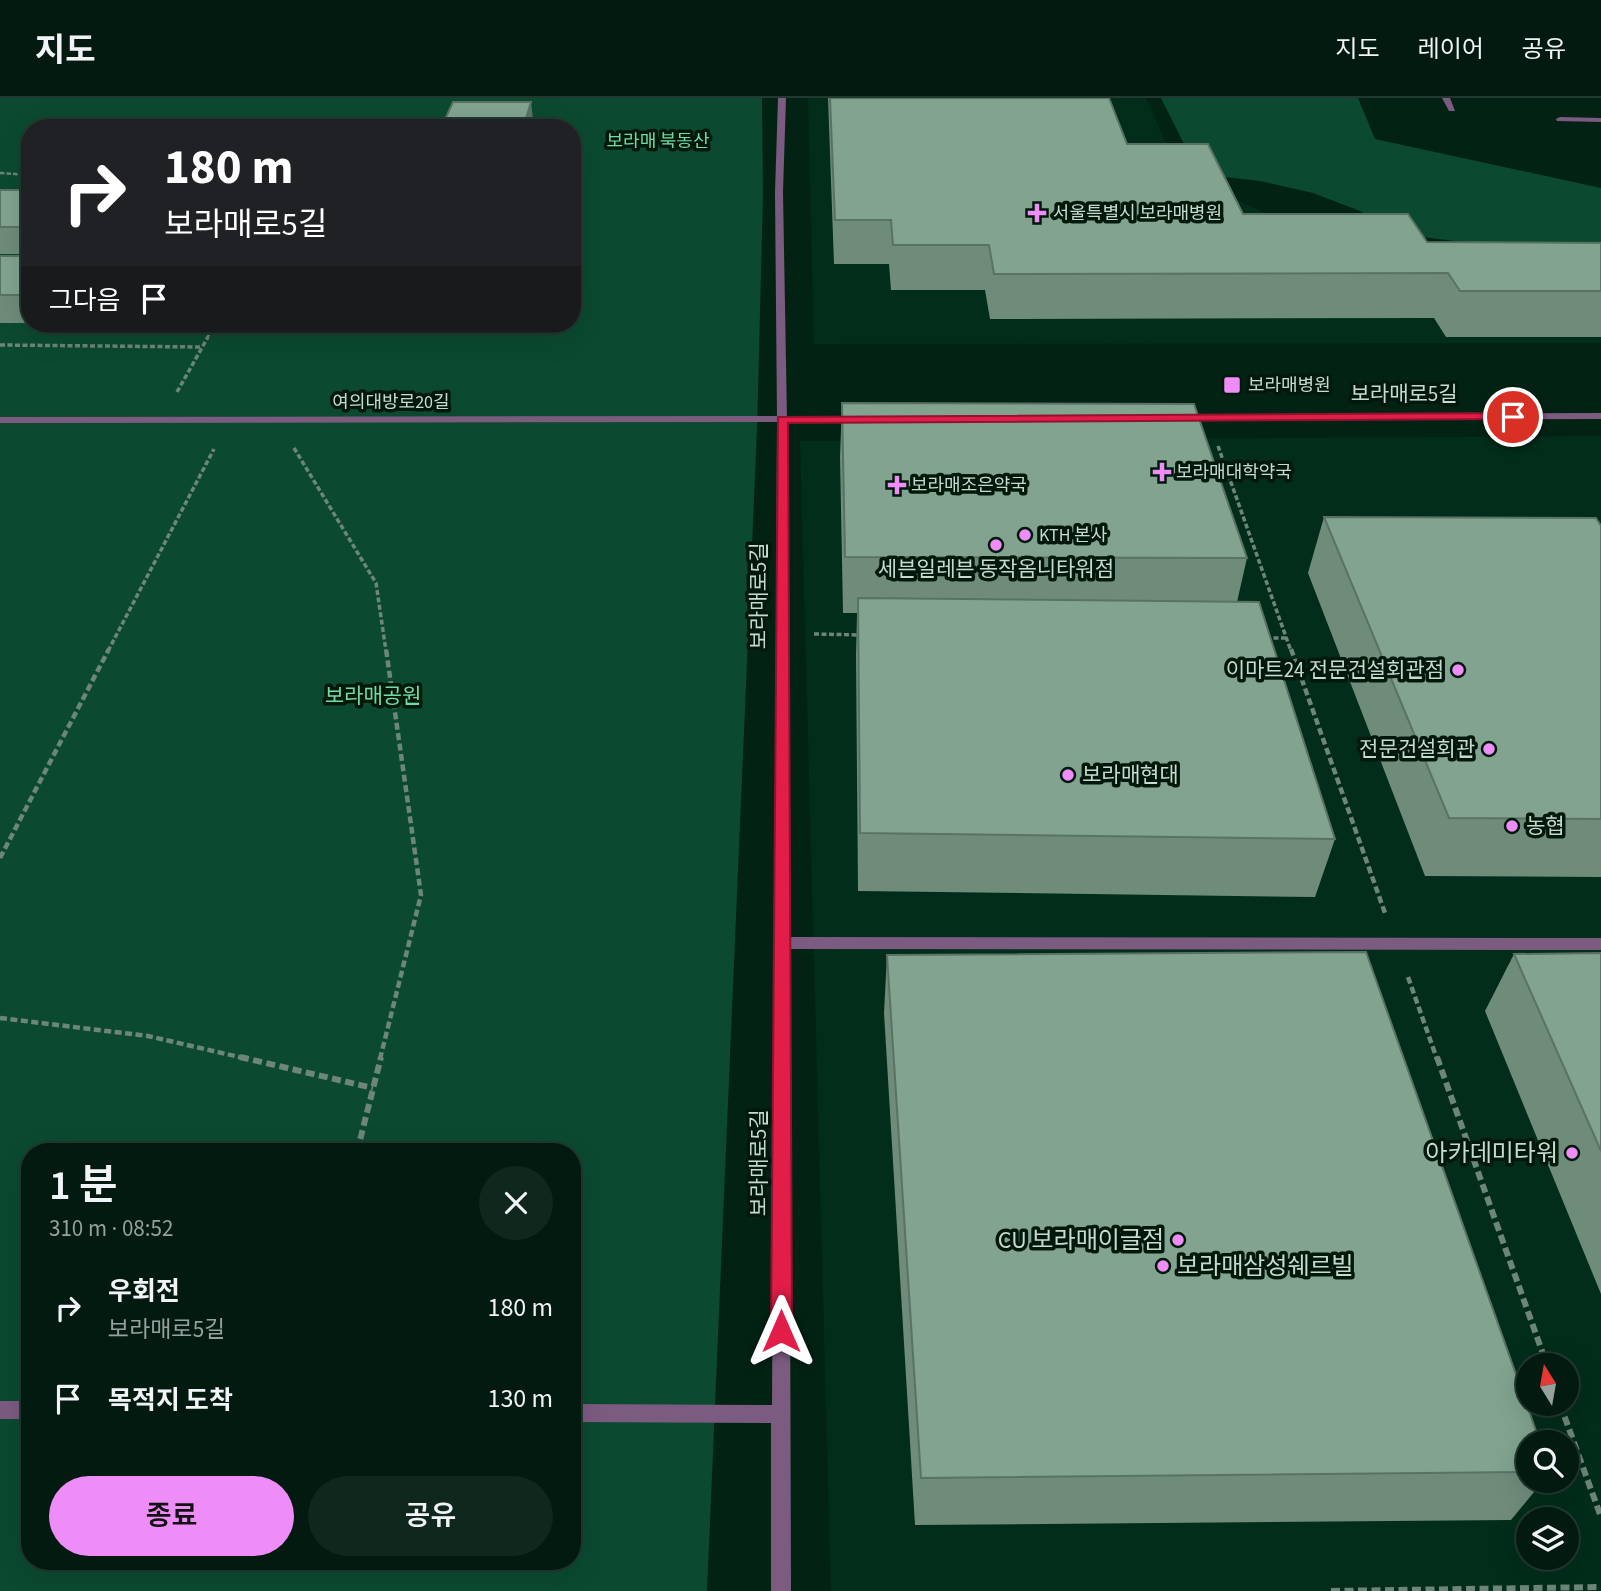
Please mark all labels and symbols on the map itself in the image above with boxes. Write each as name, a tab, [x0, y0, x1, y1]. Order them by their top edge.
park label: 보라매 북동산	[607, 129, 709, 154]
place label: 서울특별시 보라매병원	[1053, 201, 1222, 226]
marker: 서울특별시 보라매병원	[1027, 203, 1047, 223]
place label: 보라매병원	[1248, 373, 1331, 398]
marker: 보라매병원	[1222, 375, 1242, 395]
street label: 보라매로5길	[1350, 379, 1458, 409]
pin	[1483, 387, 1543, 447]
street label: 여의대방로20길	[332, 390, 450, 415]
place label: 보라매대학약국	[1176, 460, 1292, 485]
marker: 보라매대학약국	[1154, 464, 1170, 480]
place label: 보라매조은약국	[911, 473, 1027, 498]
marker: 보라매조은약국	[889, 477, 905, 493]
place label: KTH 본사	[1039, 523, 1108, 548]
marker: KTH 본사	[1017, 527, 1033, 543]
marker: 세븐일레븐 동작옴니타워점	[988, 537, 1004, 553]
street label: 보라매로5길	[744, 542, 774, 650]
place label: 세븐일레븐 동작옴니타워점	[878, 554, 1114, 584]
place label: 이마트24 전문건설회관점	[1226, 655, 1444, 685]
marker: 이마트24 전문건설회관점	[1450, 662, 1466, 678]
park label: 보라매공원	[325, 681, 421, 711]
place label: 전문건설회관	[1359, 734, 1475, 764]
marker: 전문건설회관	[1481, 741, 1497, 757]
place label: 보라매현대	[1082, 760, 1179, 790]
marker: 보라매현대	[1060, 767, 1076, 783]
place label: 농협	[1526, 811, 1565, 841]
marker: 농협	[1504, 818, 1520, 834]
street label: 보라매로5길	[744, 1109, 774, 1217]
place label: 아카데미타워	[1426, 1136, 1558, 1171]
marker: 아카데미타워	[1564, 1145, 1580, 1161]
place label: CU 보라매이글점	[998, 1223, 1164, 1258]
marker: CU 보라매이글점	[1170, 1232, 1186, 1248]
place label: 보라매삼성쉐르빌	[1177, 1249, 1354, 1284]
marker: 보라매삼성쉐르빌	[1155, 1258, 1171, 1274]
position arrow	[744, 1294, 818, 1368]
north arrow	[1516, 1353, 1578, 1416]

